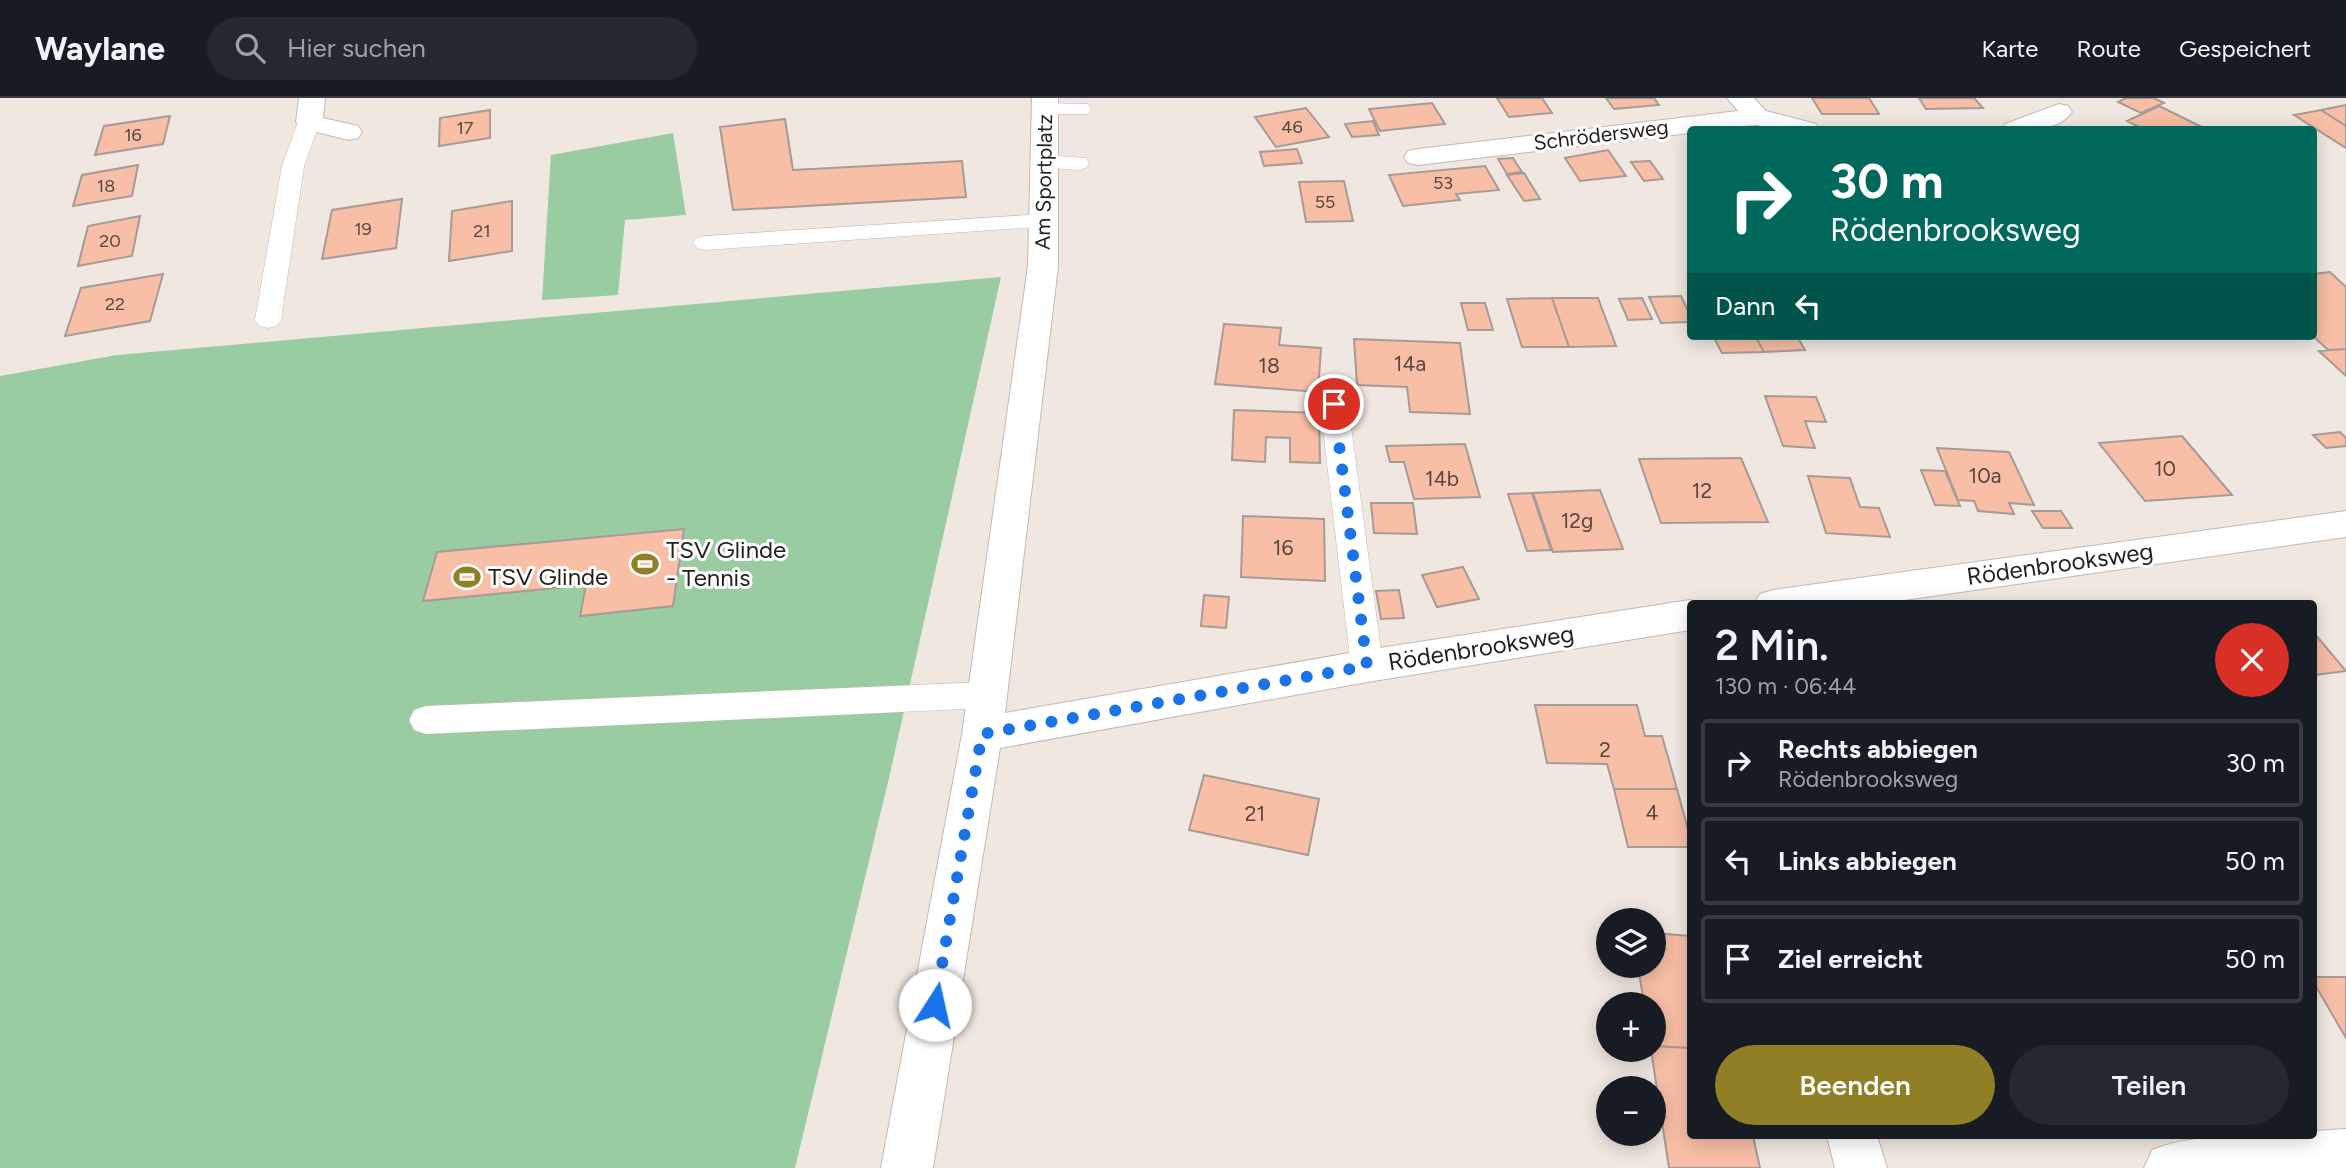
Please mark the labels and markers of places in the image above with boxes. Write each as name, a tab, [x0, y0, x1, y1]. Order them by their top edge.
pin	[1304, 374, 1364, 434]
place label: TSV Glinde - Tennis	[666, 535, 786, 592]
sports icon: TSV Glinde - Tennis	[630, 549, 660, 579]
sports icon: TSV Glinde	[452, 562, 482, 592]
place label: TSV Glinde	[488, 562, 608, 591]

